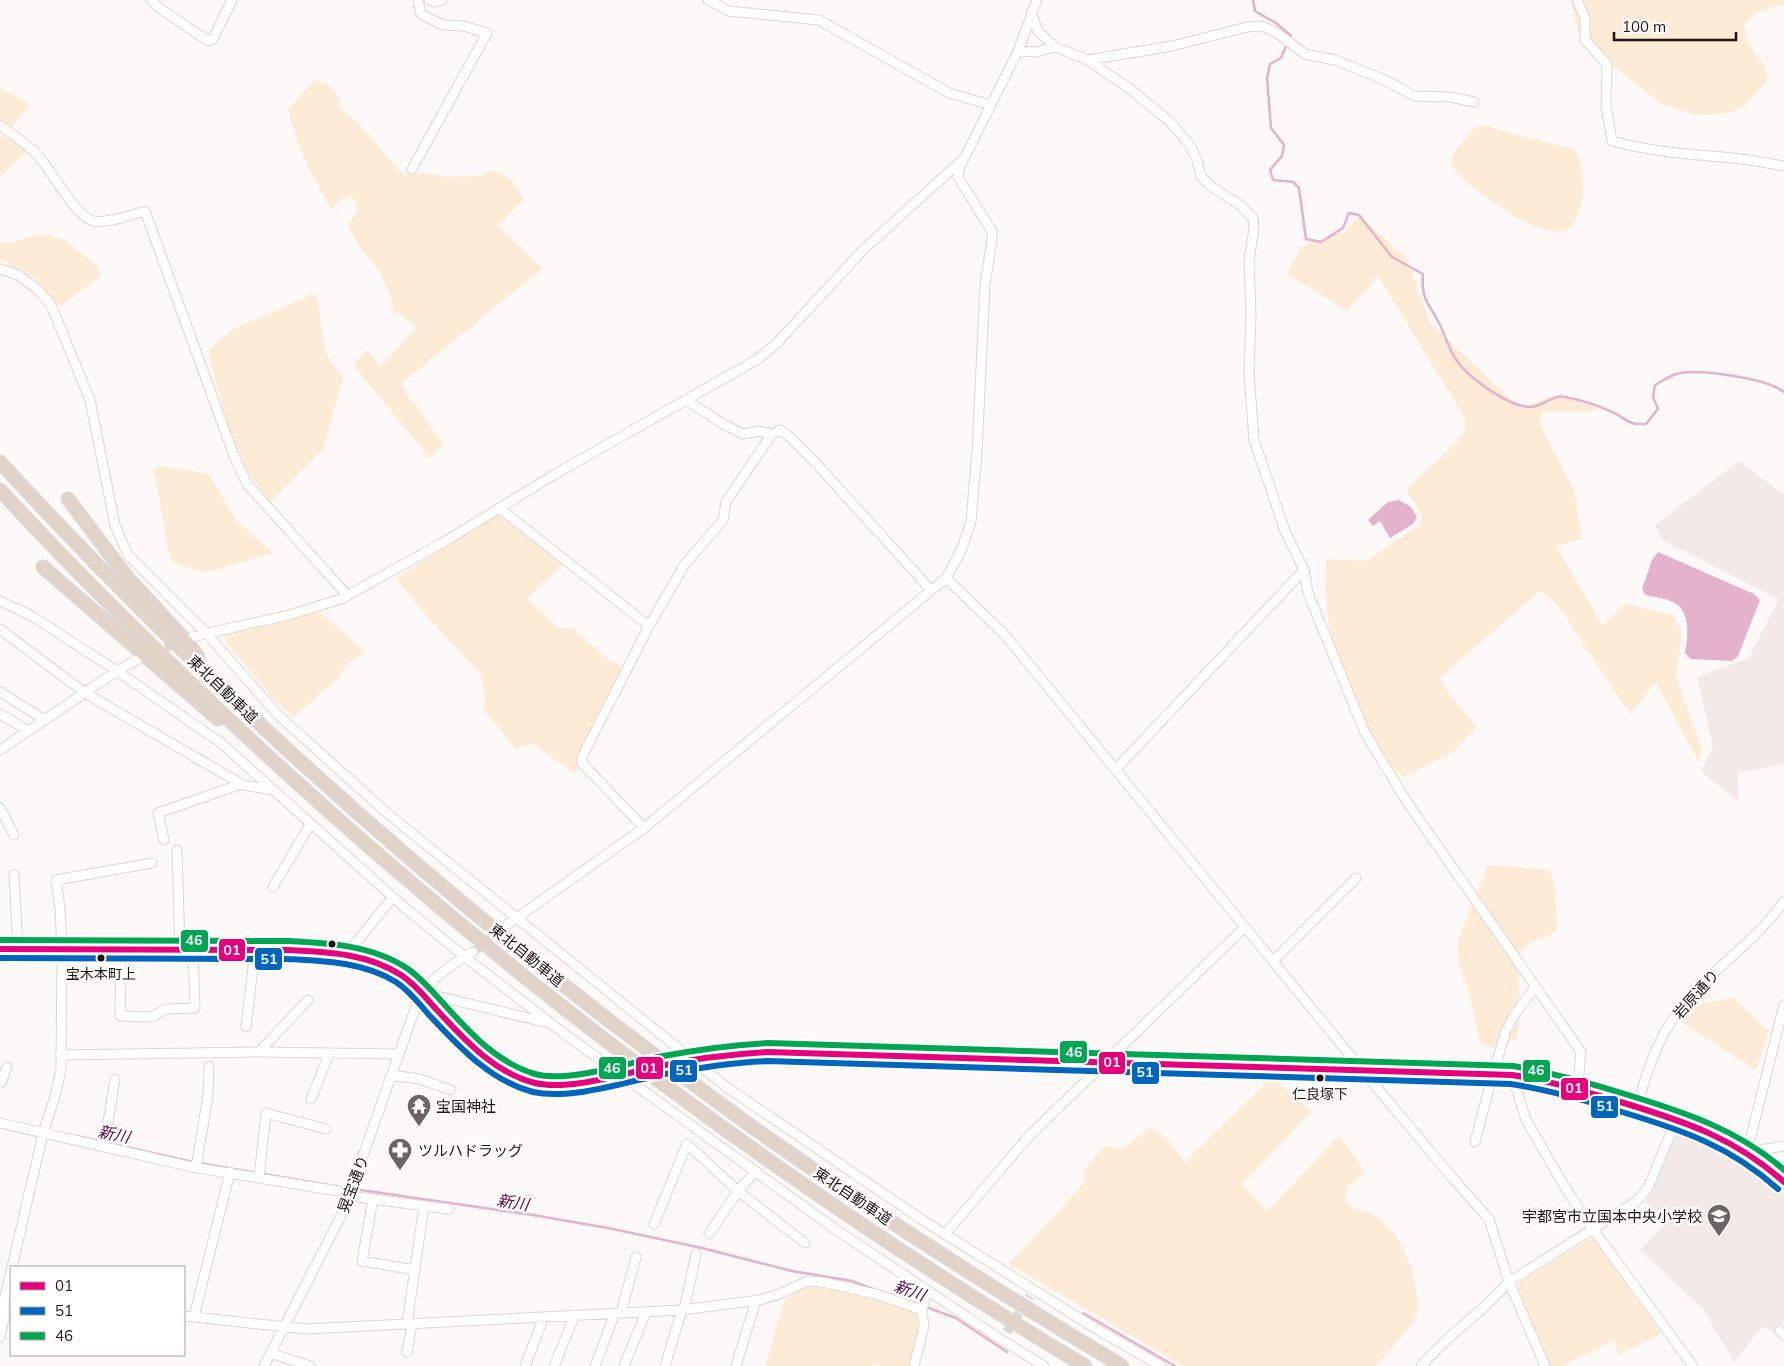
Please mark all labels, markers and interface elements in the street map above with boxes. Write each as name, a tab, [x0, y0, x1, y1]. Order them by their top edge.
scale bar	[1614, 10, 1736, 42]
text: 100 m	[1622, 17, 1666, 36]
street label: 東北自動車道	[184, 651, 262, 727]
street label: 東北自動車道	[486, 919, 568, 991]
line badge: 46	[180, 929, 209, 953]
text: 46	[186, 931, 202, 949]
line badge: 01	[218, 938, 246, 962]
unlabelled marker	[327, 939, 337, 949]
text: 01	[224, 941, 240, 959]
line badge: 51	[254, 947, 283, 971]
text: 51	[261, 950, 277, 968]
marker: 宝木本町上	[96, 953, 106, 963]
place label: 宝木本町上	[66, 965, 136, 983]
street label: 岩原通り	[1669, 965, 1723, 1023]
line badge: 46	[1059, 1040, 1088, 1064]
text: 46	[1066, 1043, 1082, 1061]
line badge: 01	[1098, 1051, 1126, 1075]
text: 01	[1104, 1053, 1120, 1071]
line badge: 46	[598, 1056, 627, 1080]
line badge: 01	[635, 1056, 664, 1080]
text: 46	[604, 1059, 620, 1077]
text: 01	[641, 1059, 657, 1077]
line badge: 51	[669, 1059, 698, 1083]
line badge: 46	[1522, 1059, 1551, 1083]
text: 51	[676, 1061, 692, 1079]
line badge: 51	[1131, 1061, 1160, 1085]
text: 46	[1528, 1061, 1544, 1079]
text: 51	[1137, 1063, 1153, 1081]
marker: 仁良塚下	[1315, 1073, 1325, 1083]
line badge: 01	[1560, 1077, 1589, 1101]
text: 01	[1566, 1079, 1582, 1097]
place label: 仁良塚下	[1292, 1085, 1348, 1103]
temple icon: 宝国神社	[406, 1093, 432, 1127]
line badge: 51	[1590, 1095, 1619, 1119]
place label: 宝国神社	[436, 1097, 496, 1116]
text: 51	[1597, 1097, 1613, 1115]
water label: 新川	[96, 1121, 134, 1148]
pharmacy icon: ツルハドラッグ	[387, 1137, 413, 1171]
place label: ツルハドラッグ	[418, 1141, 523, 1160]
street label: 晃宝通り	[333, 1153, 373, 1215]
street label: 東北自動車道	[810, 1163, 896, 1229]
water label: 新川	[496, 1190, 532, 1215]
school or university icon: 宇都宮市立国本中央小学校	[1706, 1203, 1732, 1237]
place label: 宇都宮市立国本中央小学校	[1522, 1207, 1702, 1226]
legend	[10, 1266, 185, 1356]
water label: 新川	[892, 1275, 930, 1305]
text: 01	[55, 1276, 73, 1295]
text: 51	[55, 1301, 73, 1320]
text: 46	[55, 1326, 73, 1345]

